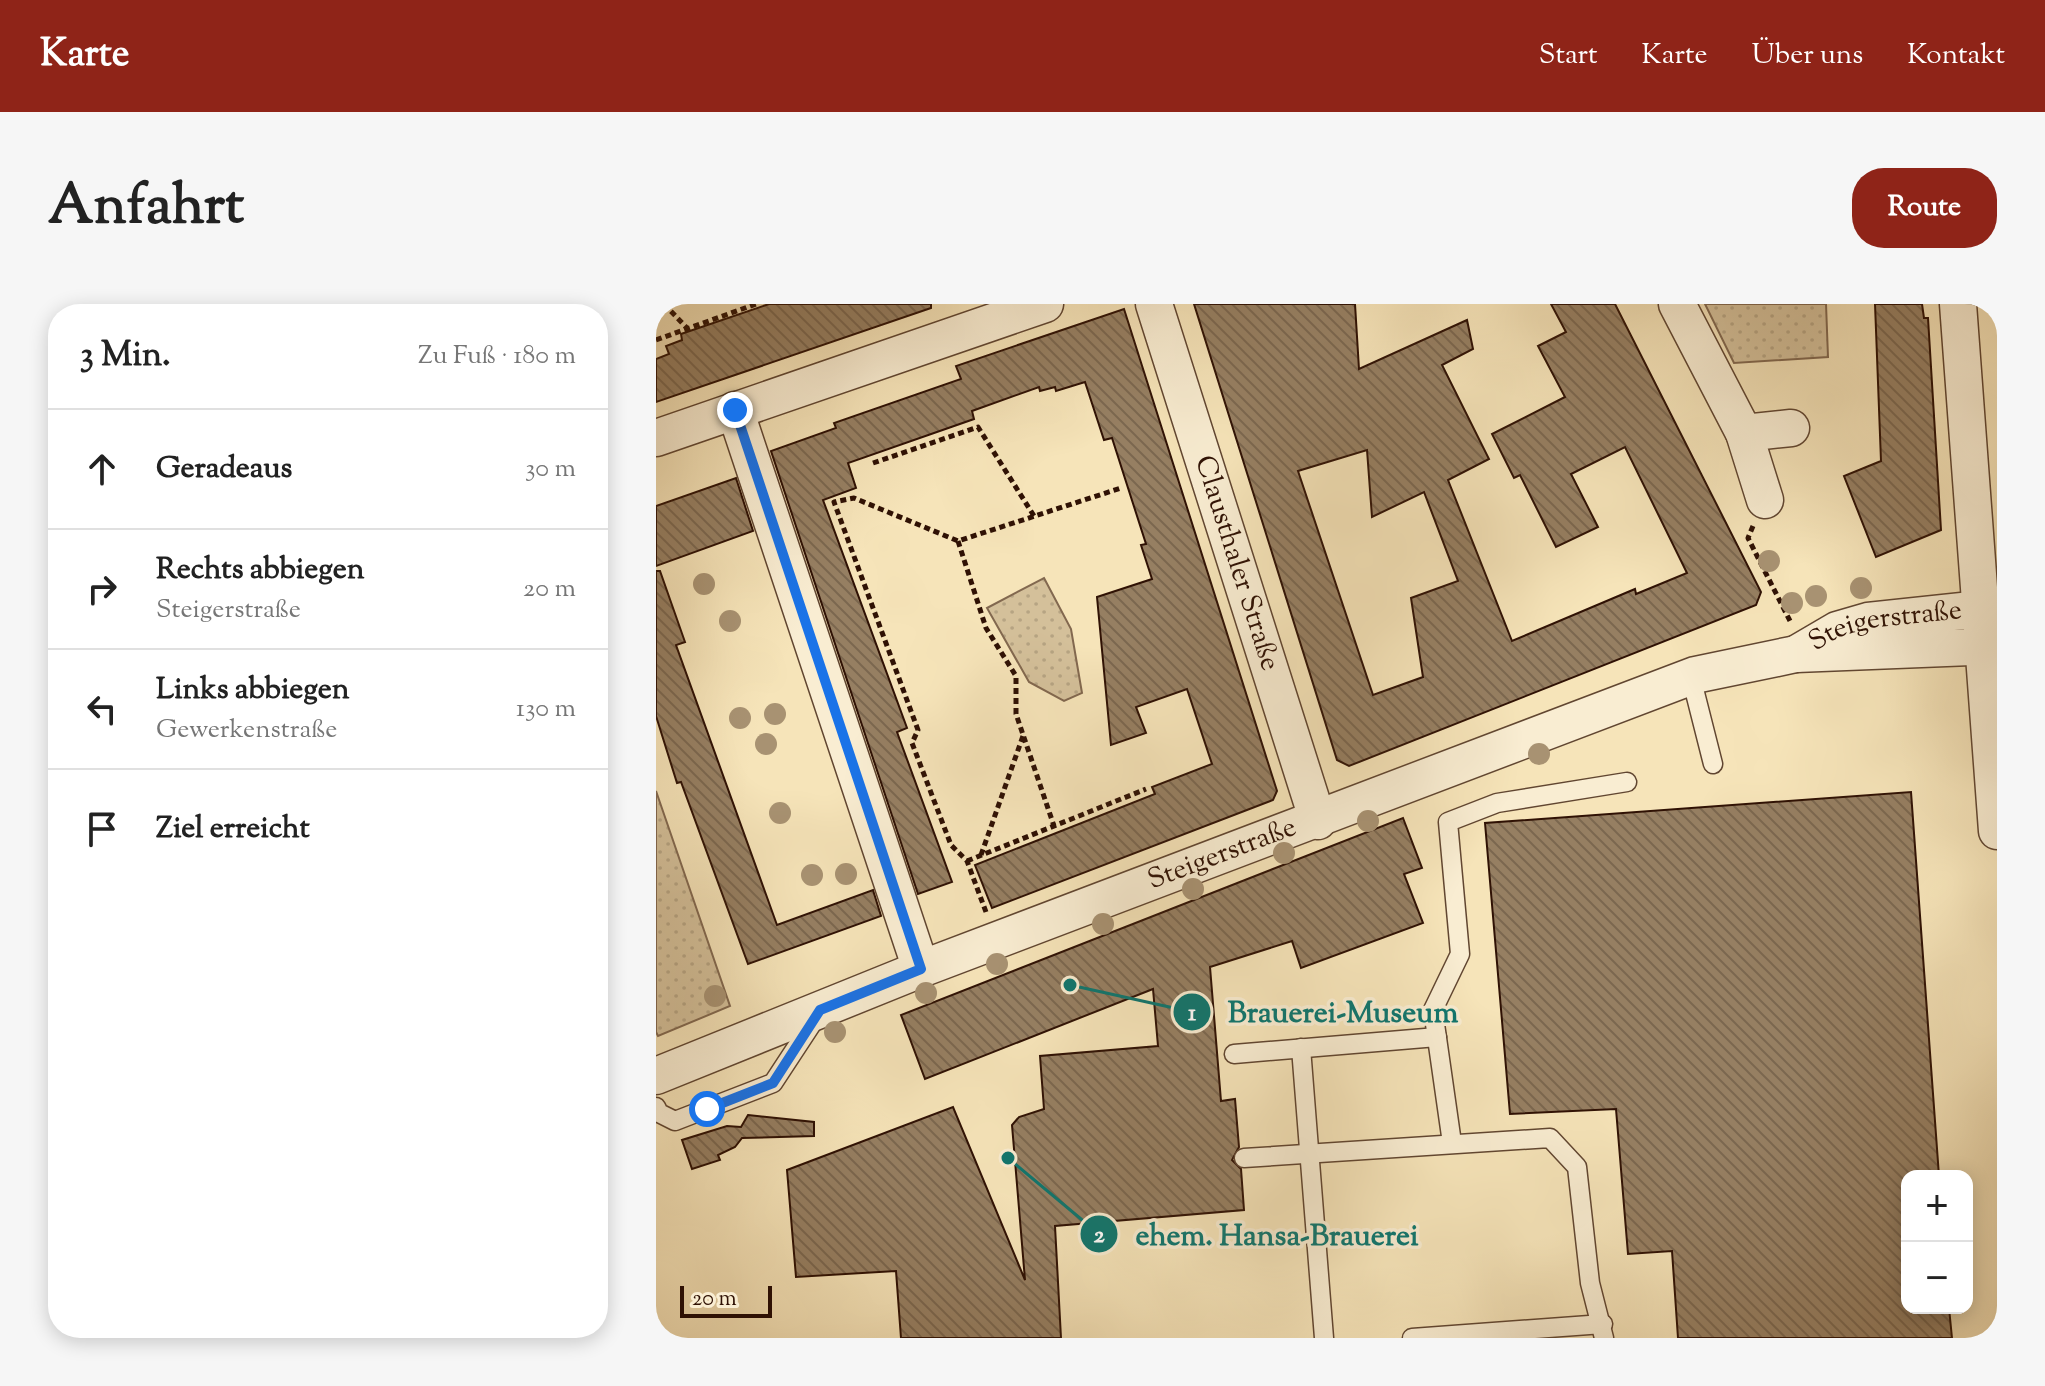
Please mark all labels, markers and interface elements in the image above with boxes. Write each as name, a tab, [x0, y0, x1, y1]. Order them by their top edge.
text: Karte	[40, 29, 129, 83]
text: Start	[1539, 36, 1598, 76]
text: Karte	[1642, 36, 1708, 76]
text: Über uns	[1752, 36, 1863, 76]
text: Kontakt	[1907, 36, 2005, 76]
text: Anfahrt	[48, 168, 244, 249]
button: Route	[1852, 168, 1997, 248]
text: 3 Min.	[80, 332, 171, 381]
text: Zu Fuß · 180 m	[418, 338, 576, 375]
route end	[717, 392, 753, 428]
icon: ahead	[80, 447, 124, 491]
text: Geradeaus	[156, 448, 292, 491]
text: 30 m	[525, 451, 576, 488]
street label: Clausthaler Straße	[1183, 451, 1289, 676]
text: Rechts abbiegen	[156, 549, 364, 592]
icon: right	[80, 567, 124, 611]
text: 20 m	[523, 571, 576, 608]
street label: Steigerstraße	[1801, 591, 1964, 662]
text: Steigerstraße	[156, 592, 301, 629]
text: Links abbiegen	[156, 669, 349, 712]
icon: left	[80, 687, 124, 731]
text: 130 m	[516, 691, 576, 728]
text: Gewerkenstraße	[156, 712, 337, 749]
icon: arrive	[80, 807, 124, 851]
text: Ziel erreicht	[156, 808, 310, 851]
street label: Steigerstraße	[1142, 808, 1302, 901]
callout: Brauerei-Museum	[1172, 985, 1474, 1039]
text: Brauerei-Museum	[1228, 993, 1458, 1036]
text: 1	[1188, 997, 1197, 1031]
route start	[689, 1091, 725, 1127]
map controls	[1901, 1170, 1973, 1314]
button: +	[1901, 1170, 1973, 1242]
callout: ehem. Hansa-Brauerei	[1079, 1207, 1434, 1261]
text: ehem. Hansa-Brauerei	[1135, 1216, 1419, 1259]
text: 2	[1093, 1219, 1105, 1253]
button: −	[1901, 1242, 1973, 1314]
scale bar	[680, 1282, 772, 1318]
text: 20 m	[692, 1284, 737, 1316]

